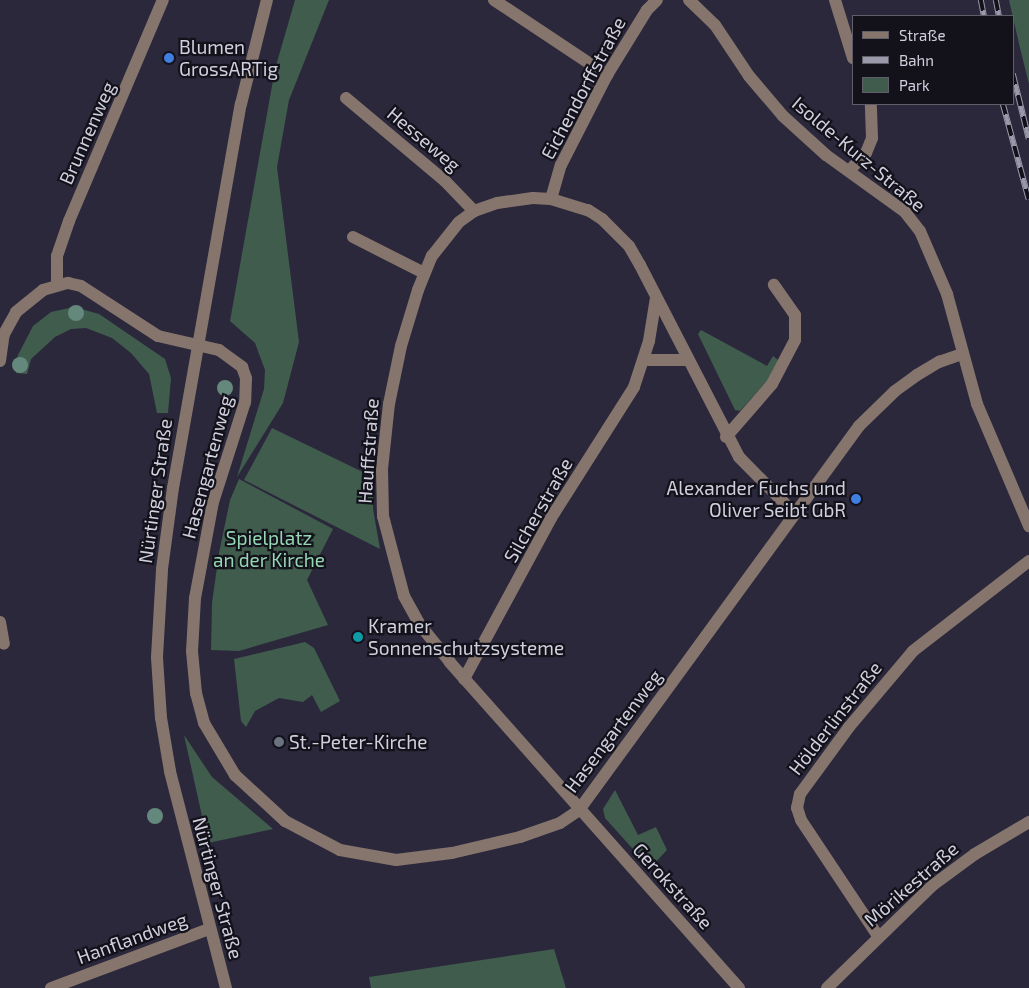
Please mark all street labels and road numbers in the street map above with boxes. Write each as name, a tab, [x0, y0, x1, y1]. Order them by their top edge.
street label: Eichendorffstraße	[536, 13, 630, 163]
street label: Brunnenweg	[54, 78, 120, 188]
street label: Isolde-Kurz-Straße	[788, 92, 930, 216]
street label: Hesseweg	[383, 102, 465, 176]
street label: Hasengartenweg	[177, 393, 237, 541]
street label: Hauffstraße	[353, 398, 383, 504]
street label: Nürtinger Straße	[134, 417, 176, 565]
street label: Silcherstraße	[499, 454, 577, 566]
street label: Hölderlinstraße	[784, 657, 886, 779]
street label: Hasengartenweg	[560, 665, 666, 797]
street label: Nürtinger Straße	[188, 814, 248, 962]
street label: Mörikestraße	[859, 837, 963, 931]
street label: Gerokstraße	[628, 838, 718, 934]
street label: Hanflandweg	[74, 908, 190, 968]

